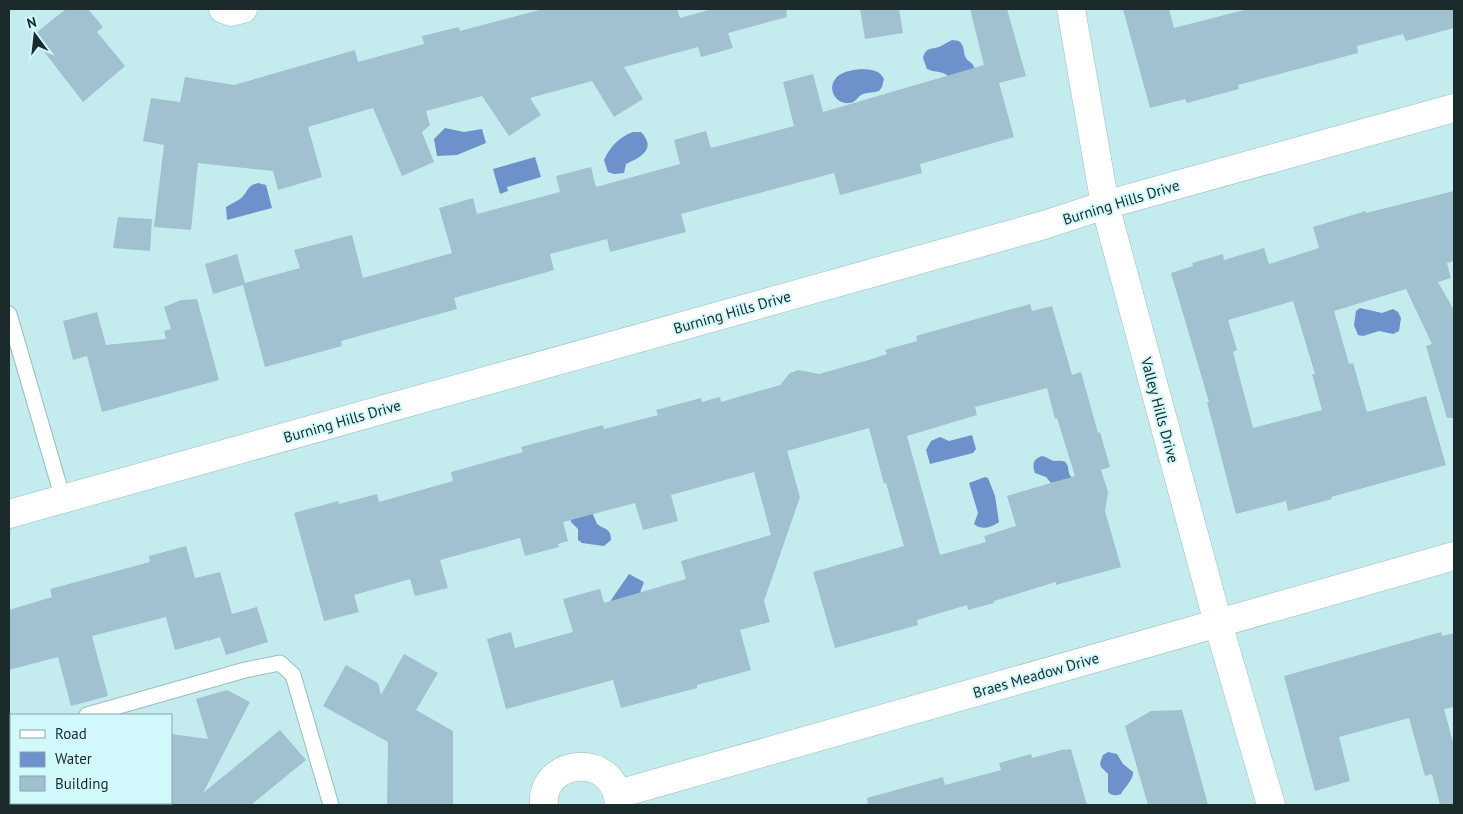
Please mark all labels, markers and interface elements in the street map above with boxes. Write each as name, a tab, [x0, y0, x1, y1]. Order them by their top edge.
north arrow	[10, 10, 60, 60]
text: N	[25, 13, 38, 32]
street label: Burning Hills Drive	[1060, 175, 1182, 229]
street label: Burning Hills Drive	[671, 286, 793, 338]
street label: Valley Hills Drive	[1137, 354, 1183, 465]
street label: Burning Hills Drive	[281, 395, 403, 447]
street label: Braes Meadow Drive	[971, 648, 1101, 702]
legend	[10, 714, 172, 804]
text: Road	[55, 724, 87, 743]
text: Water	[55, 749, 92, 768]
text: Building	[55, 774, 109, 793]

